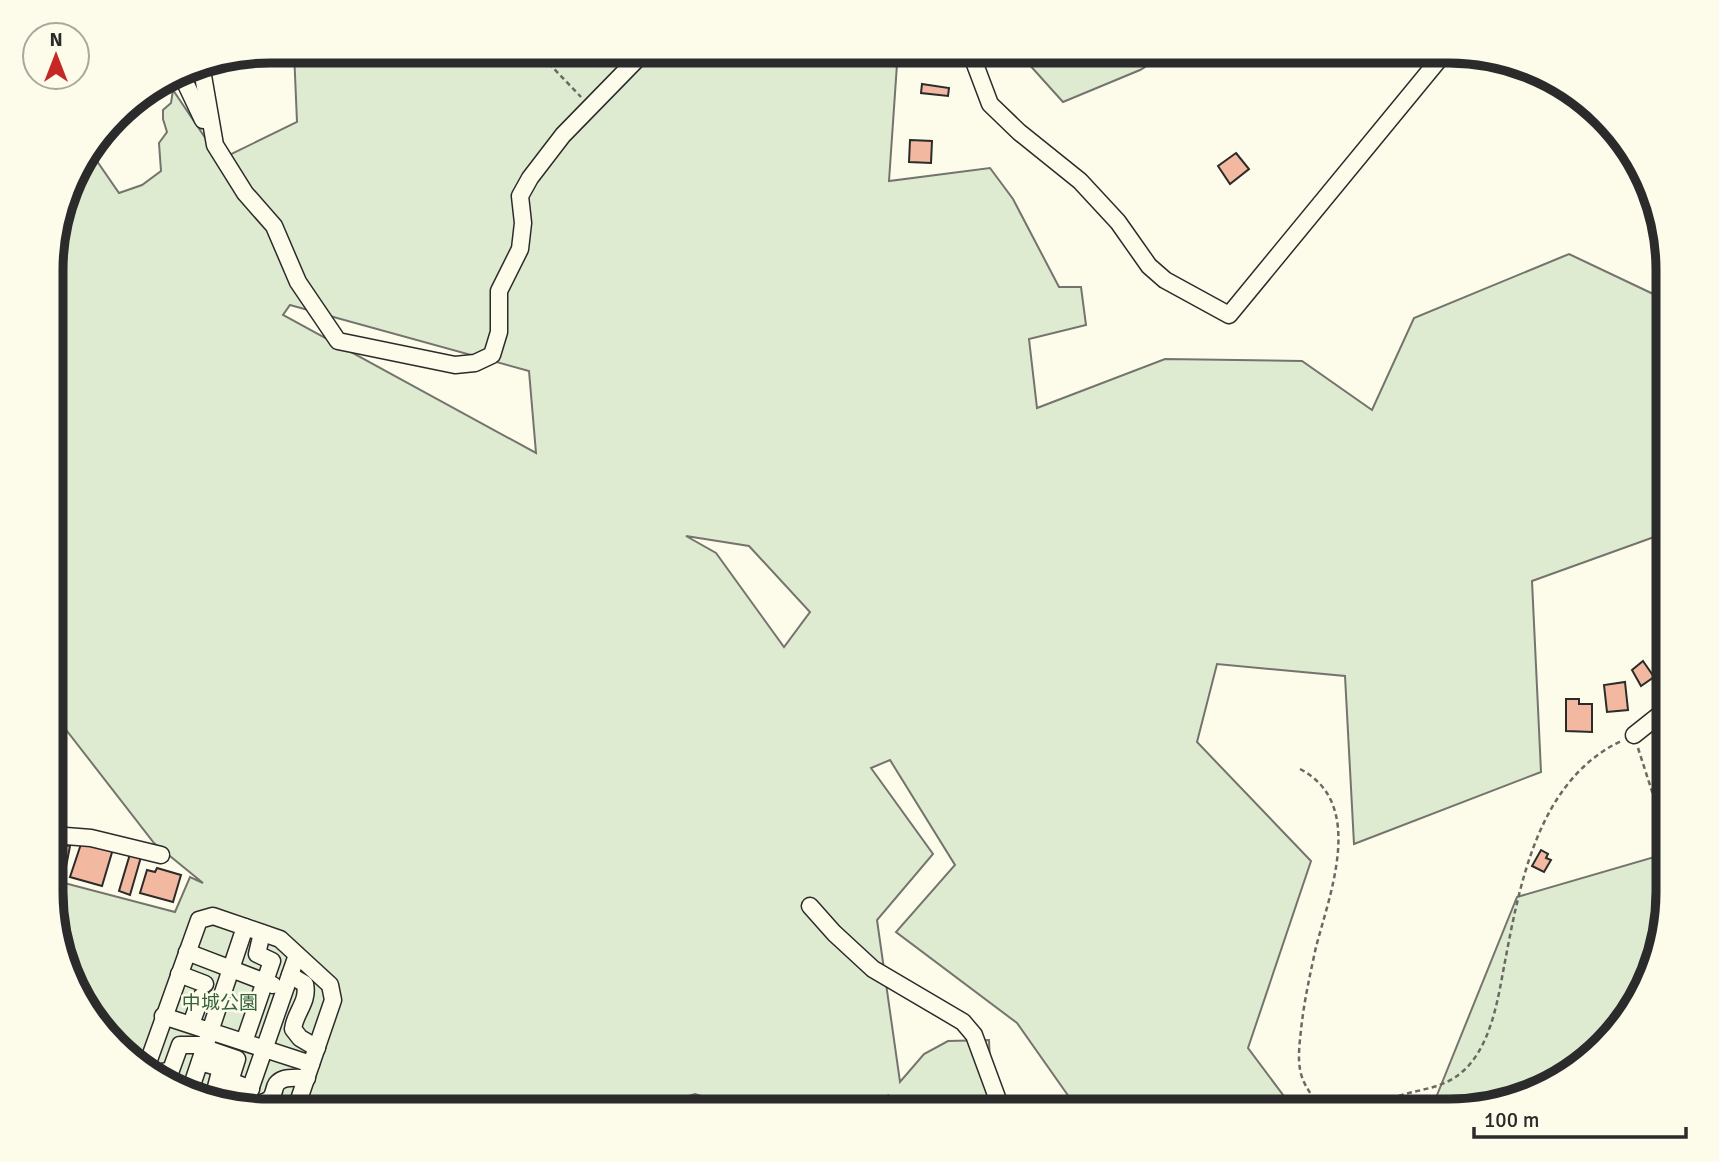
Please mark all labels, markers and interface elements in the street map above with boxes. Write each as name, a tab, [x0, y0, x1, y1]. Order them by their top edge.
north arrow	[21, 21, 91, 91]
text: N	[49, 28, 63, 52]
park label: 中城公園	[182, 991, 258, 1015]
scale bar	[1474, 1096, 1686, 1140]
text: 100 m	[1484, 1107, 1539, 1133]

